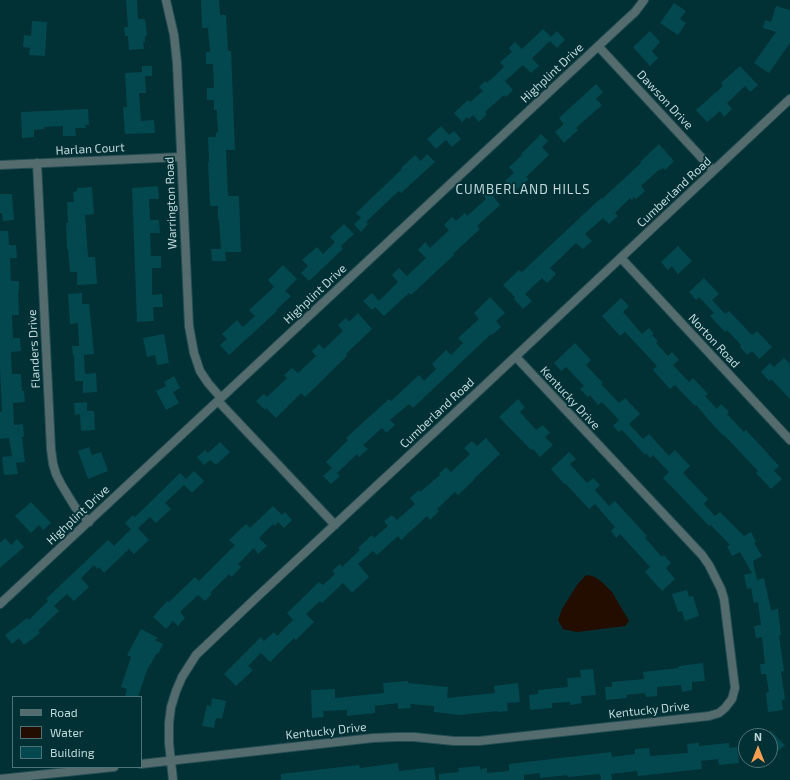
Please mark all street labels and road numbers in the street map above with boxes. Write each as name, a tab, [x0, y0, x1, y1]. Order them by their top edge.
street label: Highplint Drive	[518, 40, 586, 106]
street label: Dawson Drive	[634, 67, 696, 133]
street label: Harlan Court	[55, 140, 125, 158]
street label: Cumberland Road	[634, 154, 714, 230]
street label: Warrington Road	[162, 156, 180, 250]
street label: Highplint Drive	[281, 261, 349, 327]
street label: Flanders Drive	[25, 309, 43, 389]
street label: Norton Road	[685, 311, 743, 371]
street label: Kentucky Drive	[537, 363, 603, 433]
street label: Cumberland Road	[397, 375, 477, 451]
street label: Highplint Drive	[44, 482, 112, 548]
street label: Kentucky Drive	[608, 699, 690, 721]
street label: Kentucky Drive	[285, 720, 367, 742]

